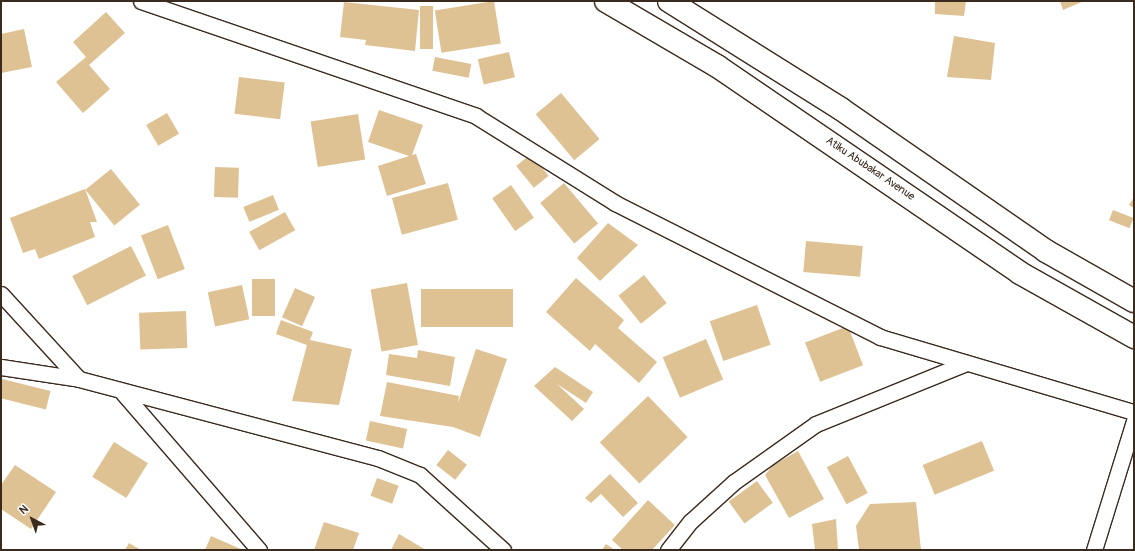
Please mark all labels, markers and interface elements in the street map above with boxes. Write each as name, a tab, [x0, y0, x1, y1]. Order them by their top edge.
street label: Atiku Abubakar Avenue	[823, 134, 917, 204]
north arrow	[12, 499, 52, 539]
text: N	[17, 502, 31, 517]

